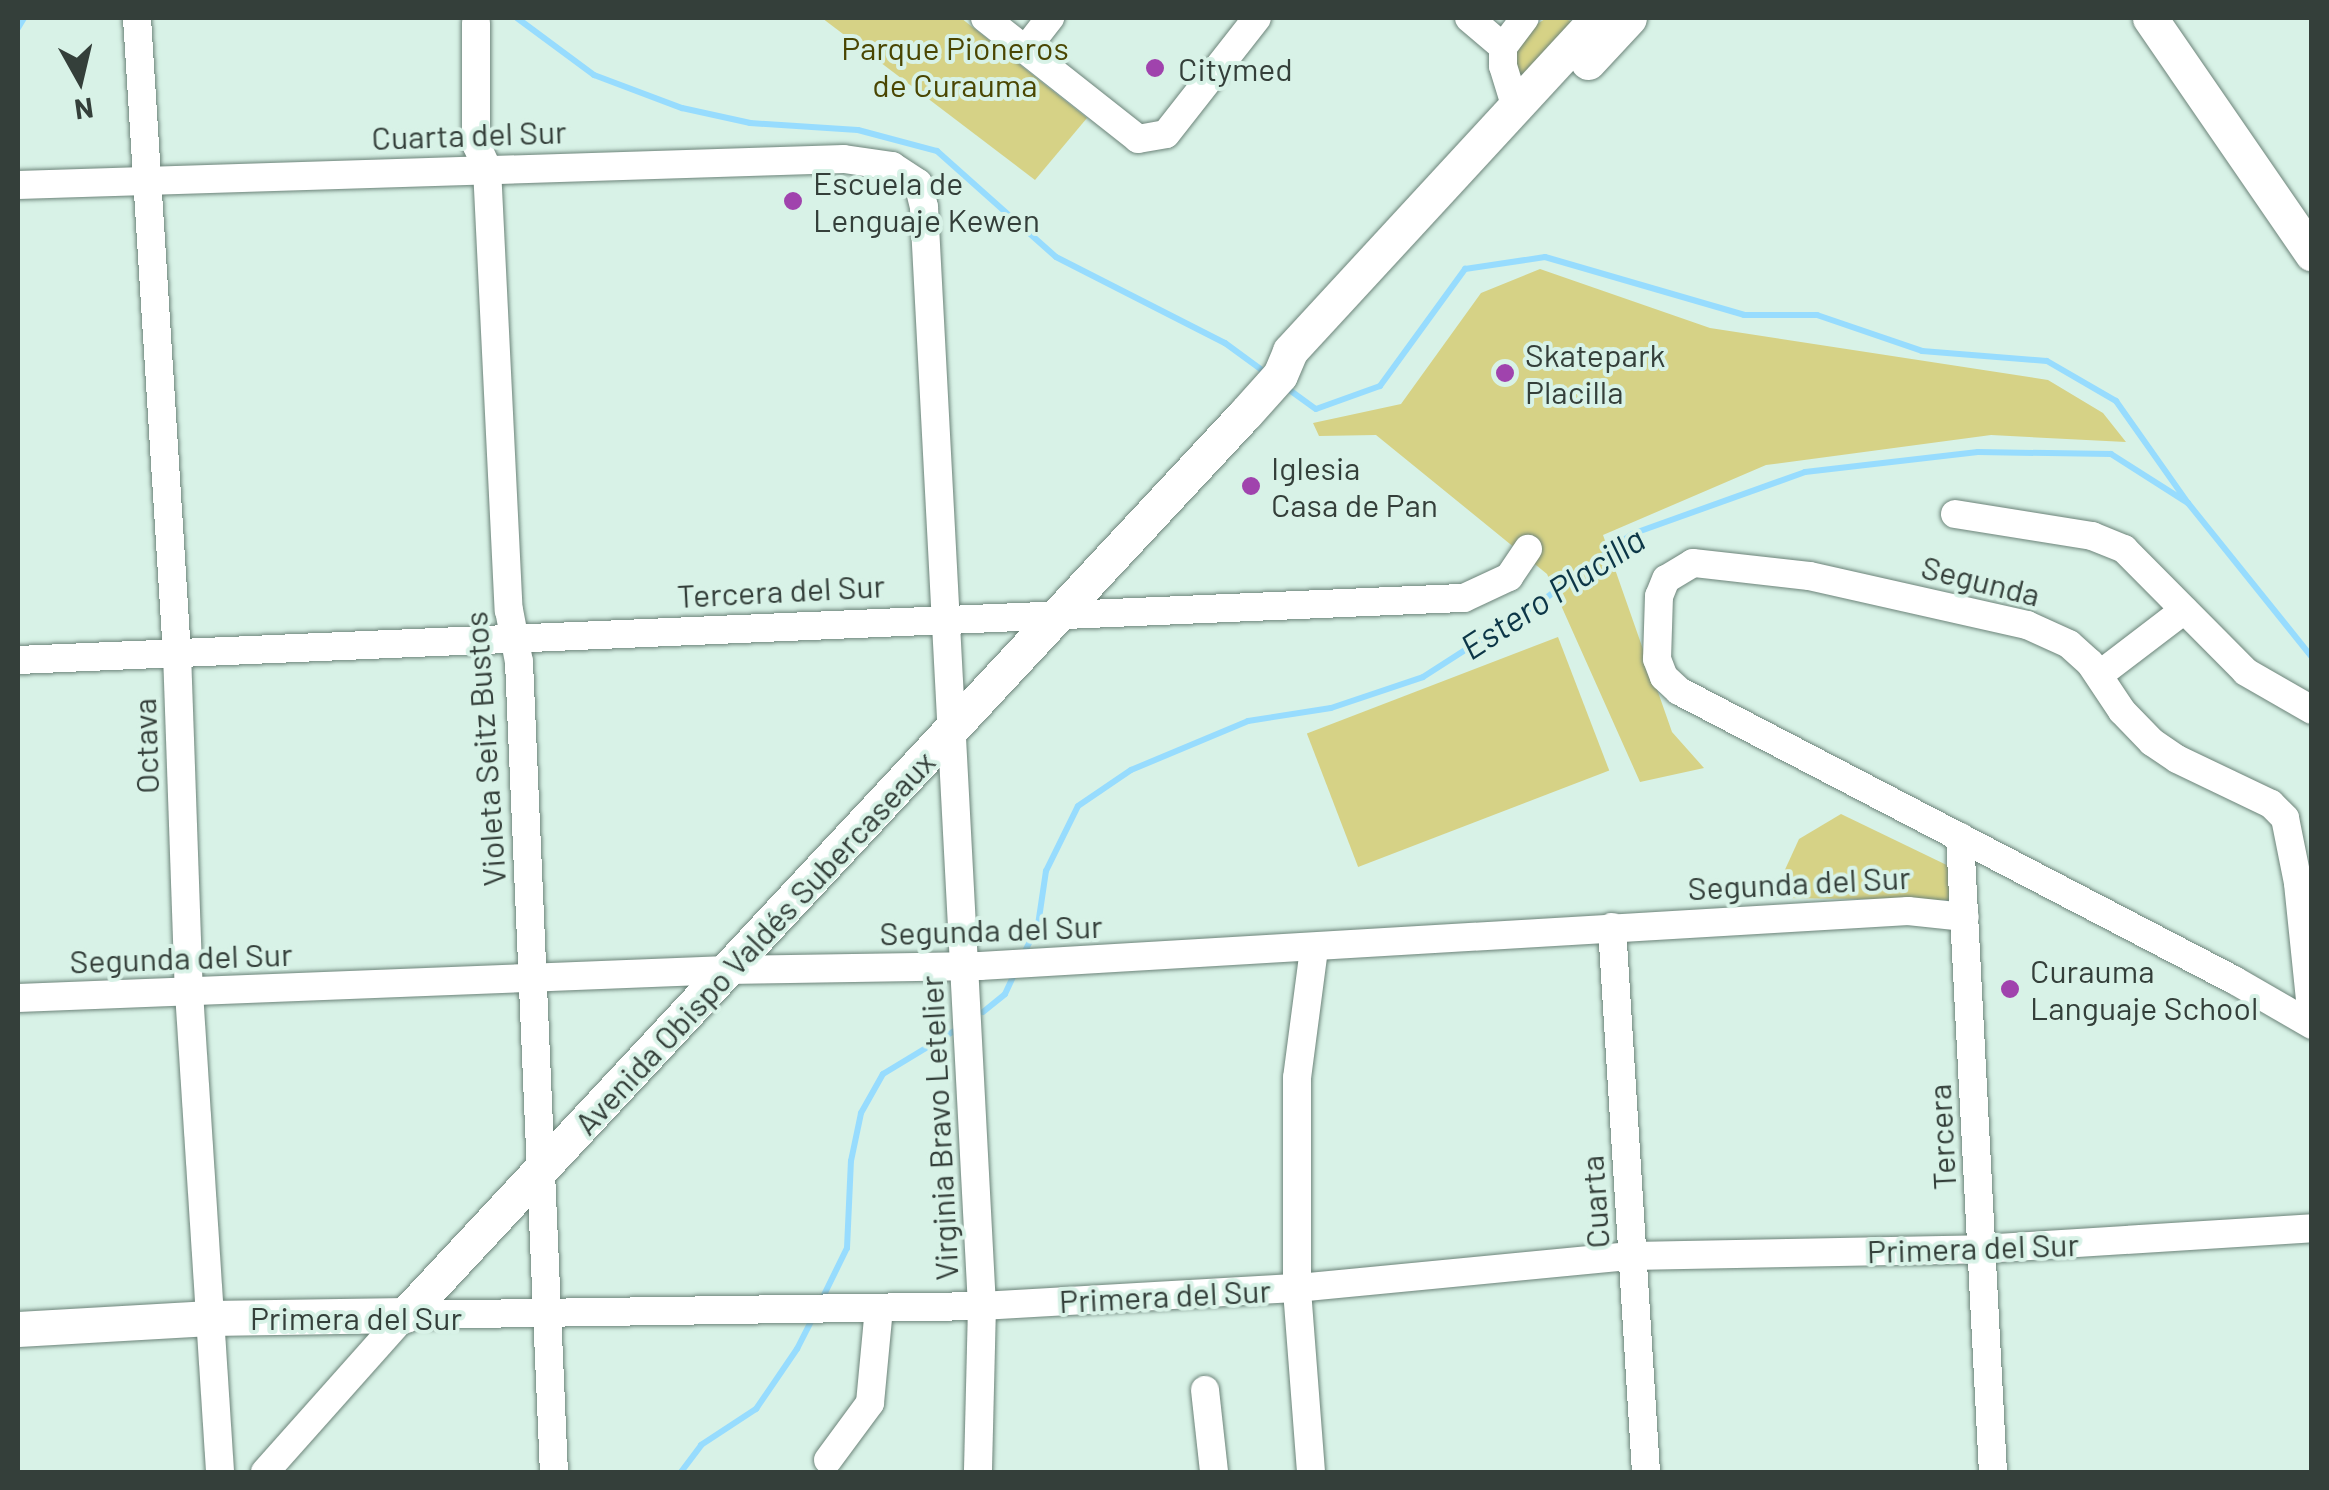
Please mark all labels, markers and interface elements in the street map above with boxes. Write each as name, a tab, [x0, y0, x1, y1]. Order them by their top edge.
park label: Parque Pioneros de Curauma	[841, 29, 1069, 104]
north arrow	[30, 30, 130, 130]
place label: Citymed	[1178, 49, 1293, 87]
marker: Citymed	[1142, 55, 1168, 81]
text: N	[73, 92, 96, 128]
street label: Cuarta del Sur	[371, 111, 567, 157]
place label: Escuela de Lenguaje Kewen	[813, 164, 1040, 239]
marker: Escuela de Lenguaje Kewen	[782, 190, 804, 212]
place label: Skatepark Placilla	[1525, 336, 1666, 411]
marker: Skatepark Placilla	[1494, 362, 1516, 384]
place label: Iglesia Casa de Pan	[1271, 449, 1438, 524]
marker: Iglesia Casa de Pan	[1240, 475, 1262, 497]
water label: Estero Placilla	[1452, 517, 1652, 667]
street label: Segunda	[1918, 547, 2044, 613]
street label: Tercera del Sur	[676, 565, 886, 615]
street label: Violeta Seitz Bustos	[455, 610, 513, 888]
street label: Octava	[124, 698, 166, 794]
street label: Avenida Obispo Valdés Subercaseaux	[566, 742, 942, 1142]
street label: Segunda del Sur	[1687, 857, 1911, 907]
street label: Segunda del Sur	[879, 906, 1103, 952]
street label: Segunda del Sur	[69, 934, 293, 980]
place label: Curauma Languaje School	[2030, 952, 2258, 1027]
street label: Virginia Bravo Letelier	[911, 974, 965, 1282]
marker: Curauma Languaje School	[1999, 978, 2021, 1000]
street label: Tercera	[1919, 1083, 1963, 1191]
street label: Cuarta	[1572, 1154, 1616, 1250]
street label: Primera del Sur	[1866, 1224, 2080, 1270]
street label: Primera del Sur	[1058, 1270, 1272, 1320]
street label: Primera del Sur	[250, 1298, 462, 1336]

